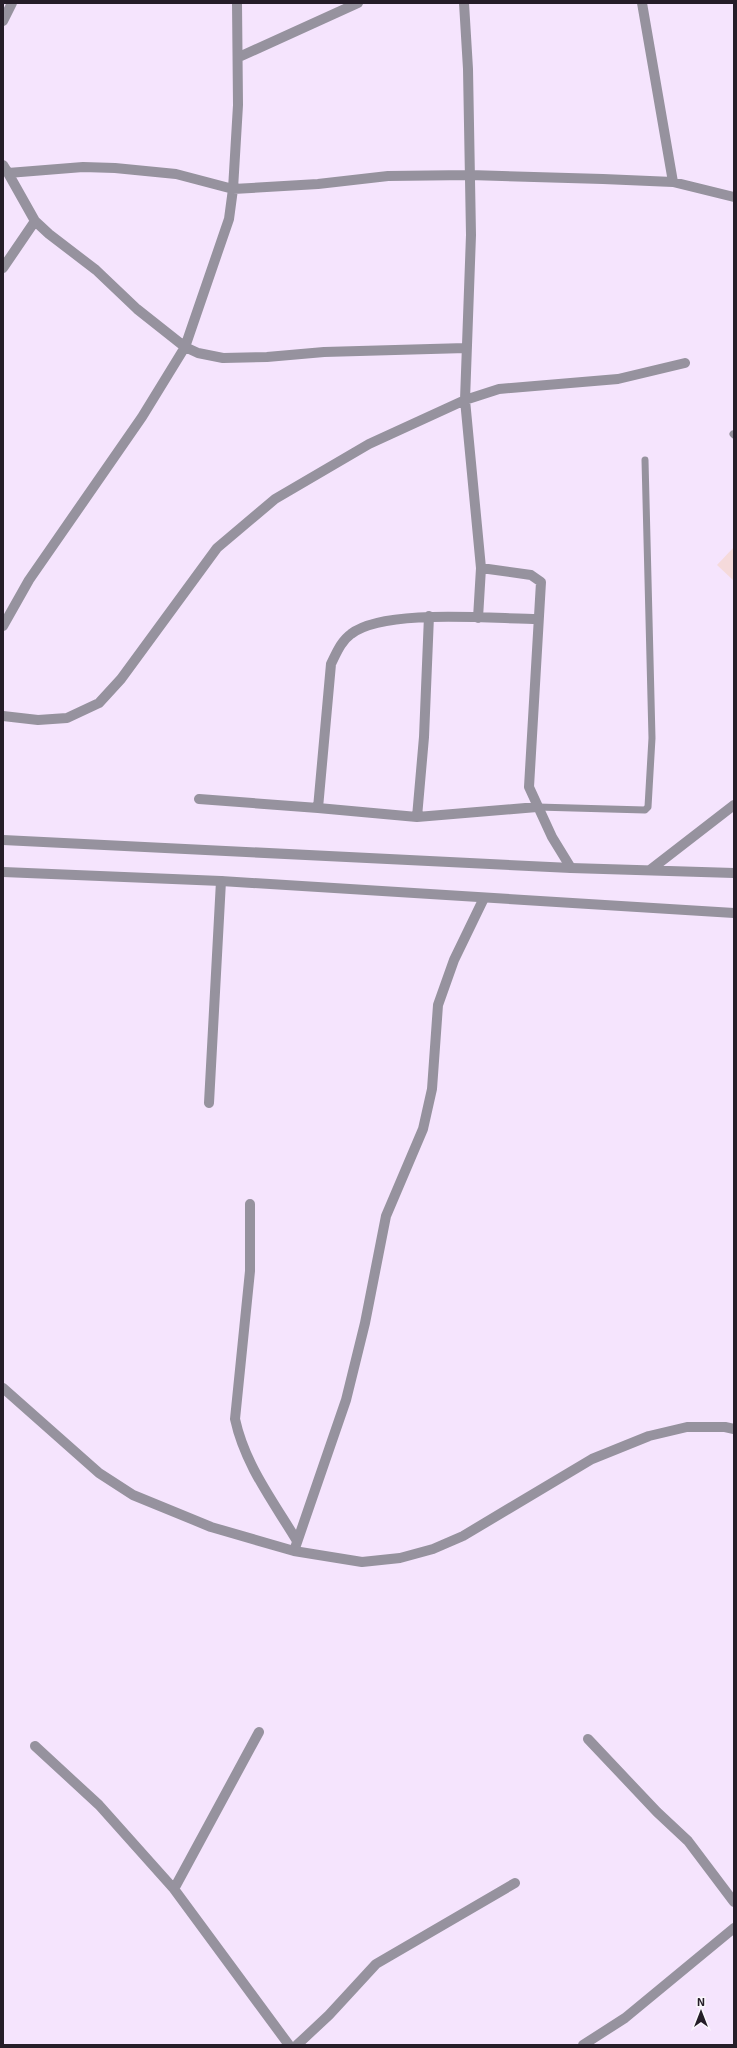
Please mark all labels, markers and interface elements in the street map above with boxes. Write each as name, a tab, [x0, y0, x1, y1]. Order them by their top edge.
north arrow	[681, 1992, 721, 2032]
text: N	[697, 1995, 705, 2008]

